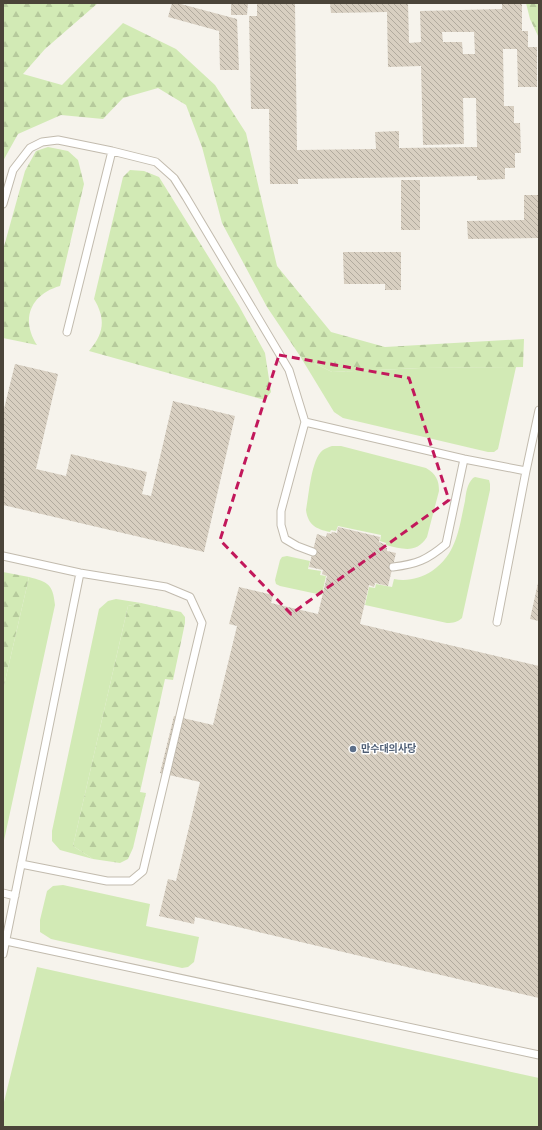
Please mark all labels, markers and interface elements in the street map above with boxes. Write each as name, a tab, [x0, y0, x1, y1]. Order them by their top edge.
place label: 만수대의사당	[361, 743, 416, 755]
marker: 만수대의사당	[348, 744, 358, 754]

